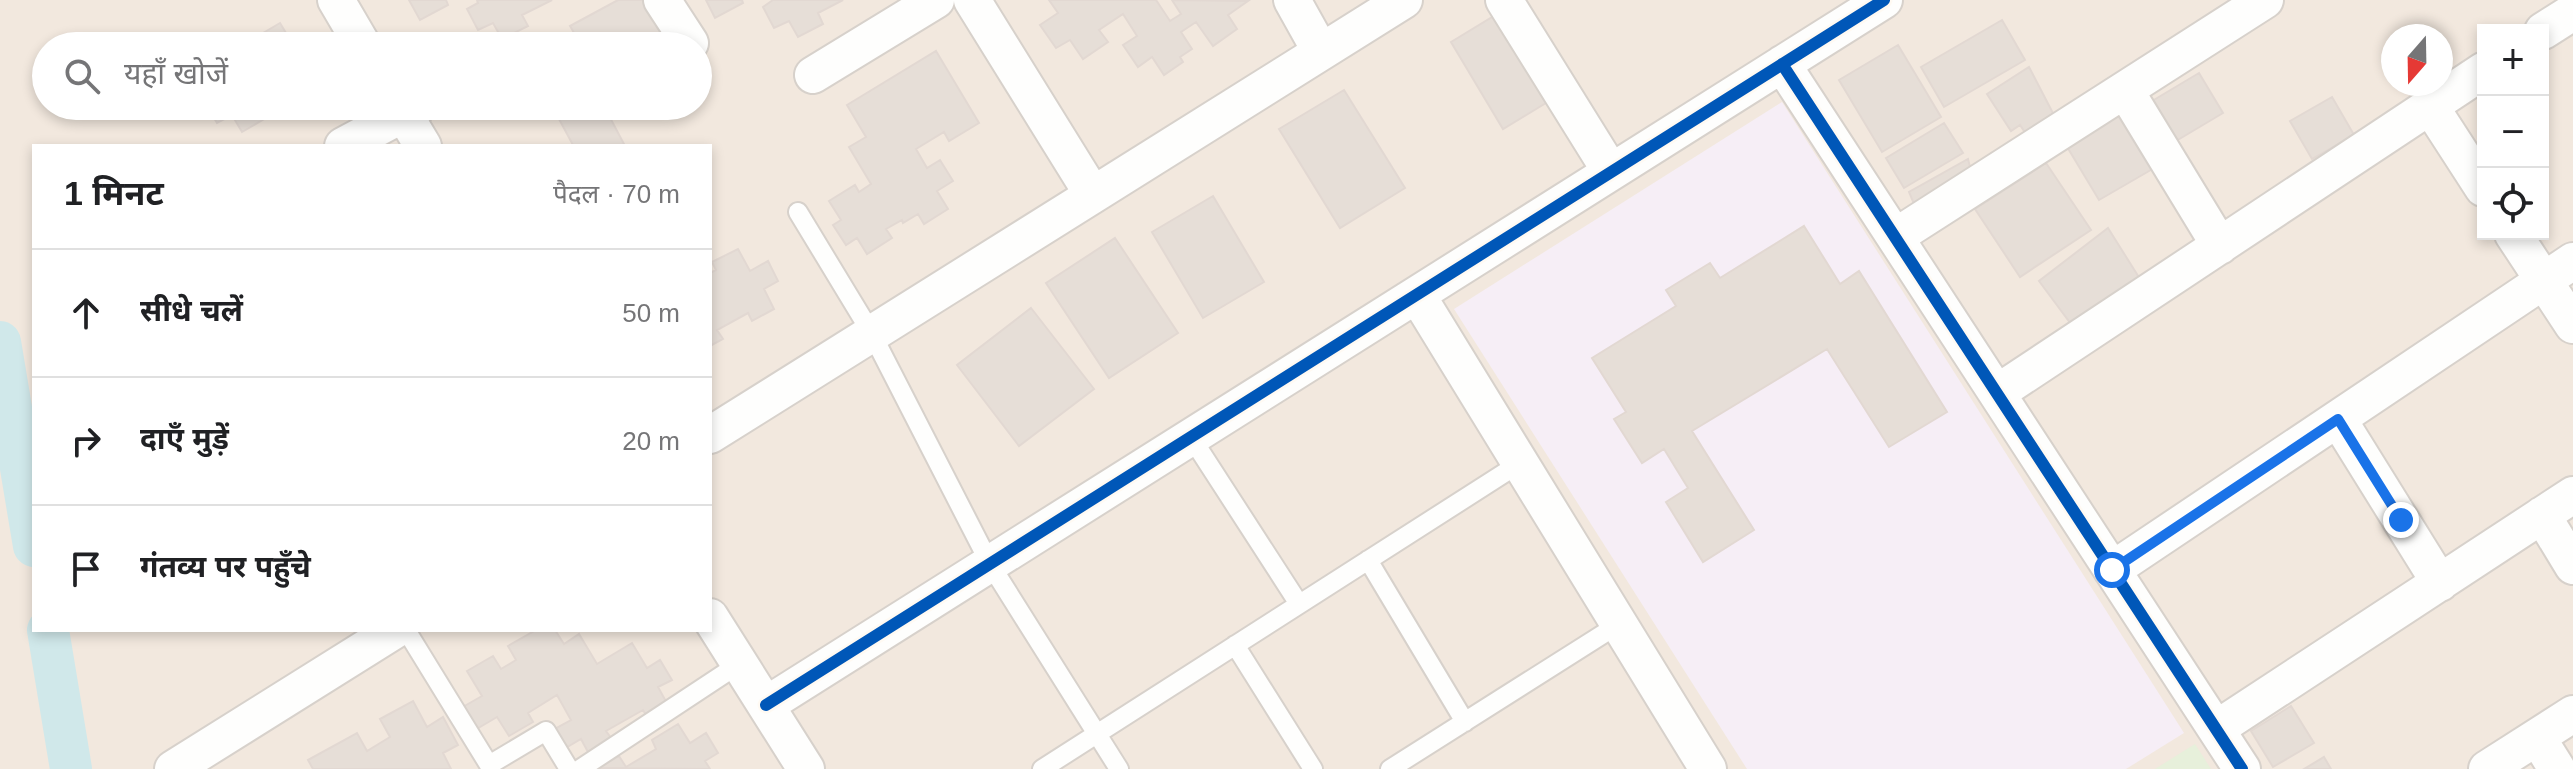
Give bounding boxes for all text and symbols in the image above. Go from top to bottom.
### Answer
north arrow [2381,24,2453,96]
map controls [2477,24,2549,240]
button: + [2477,24,2549,96]
search box [32,32,712,120]
icon: search [60,54,104,98]
text: यहाँ खोजें [124,57,228,90]
button: − [2477,96,2549,168]
button: locate [2477,168,2549,240]
text: 1 मिनट [64,174,164,212]
text: पैदल · 70 m [553,179,680,209]
icon: ahead [64,291,108,335]
text: सीधे चलें [140,294,243,327]
text: 50 m [622,298,680,328]
icon: right [64,419,108,463]
text: दाएँ मुड़ें [140,422,229,455]
text: 20 m [622,426,680,456]
route end [2383,502,2419,538]
icon: arrive [64,547,108,591]
text: गंतव्य पर पहुँचे [140,550,311,583]
route start [2094,552,2130,588]

